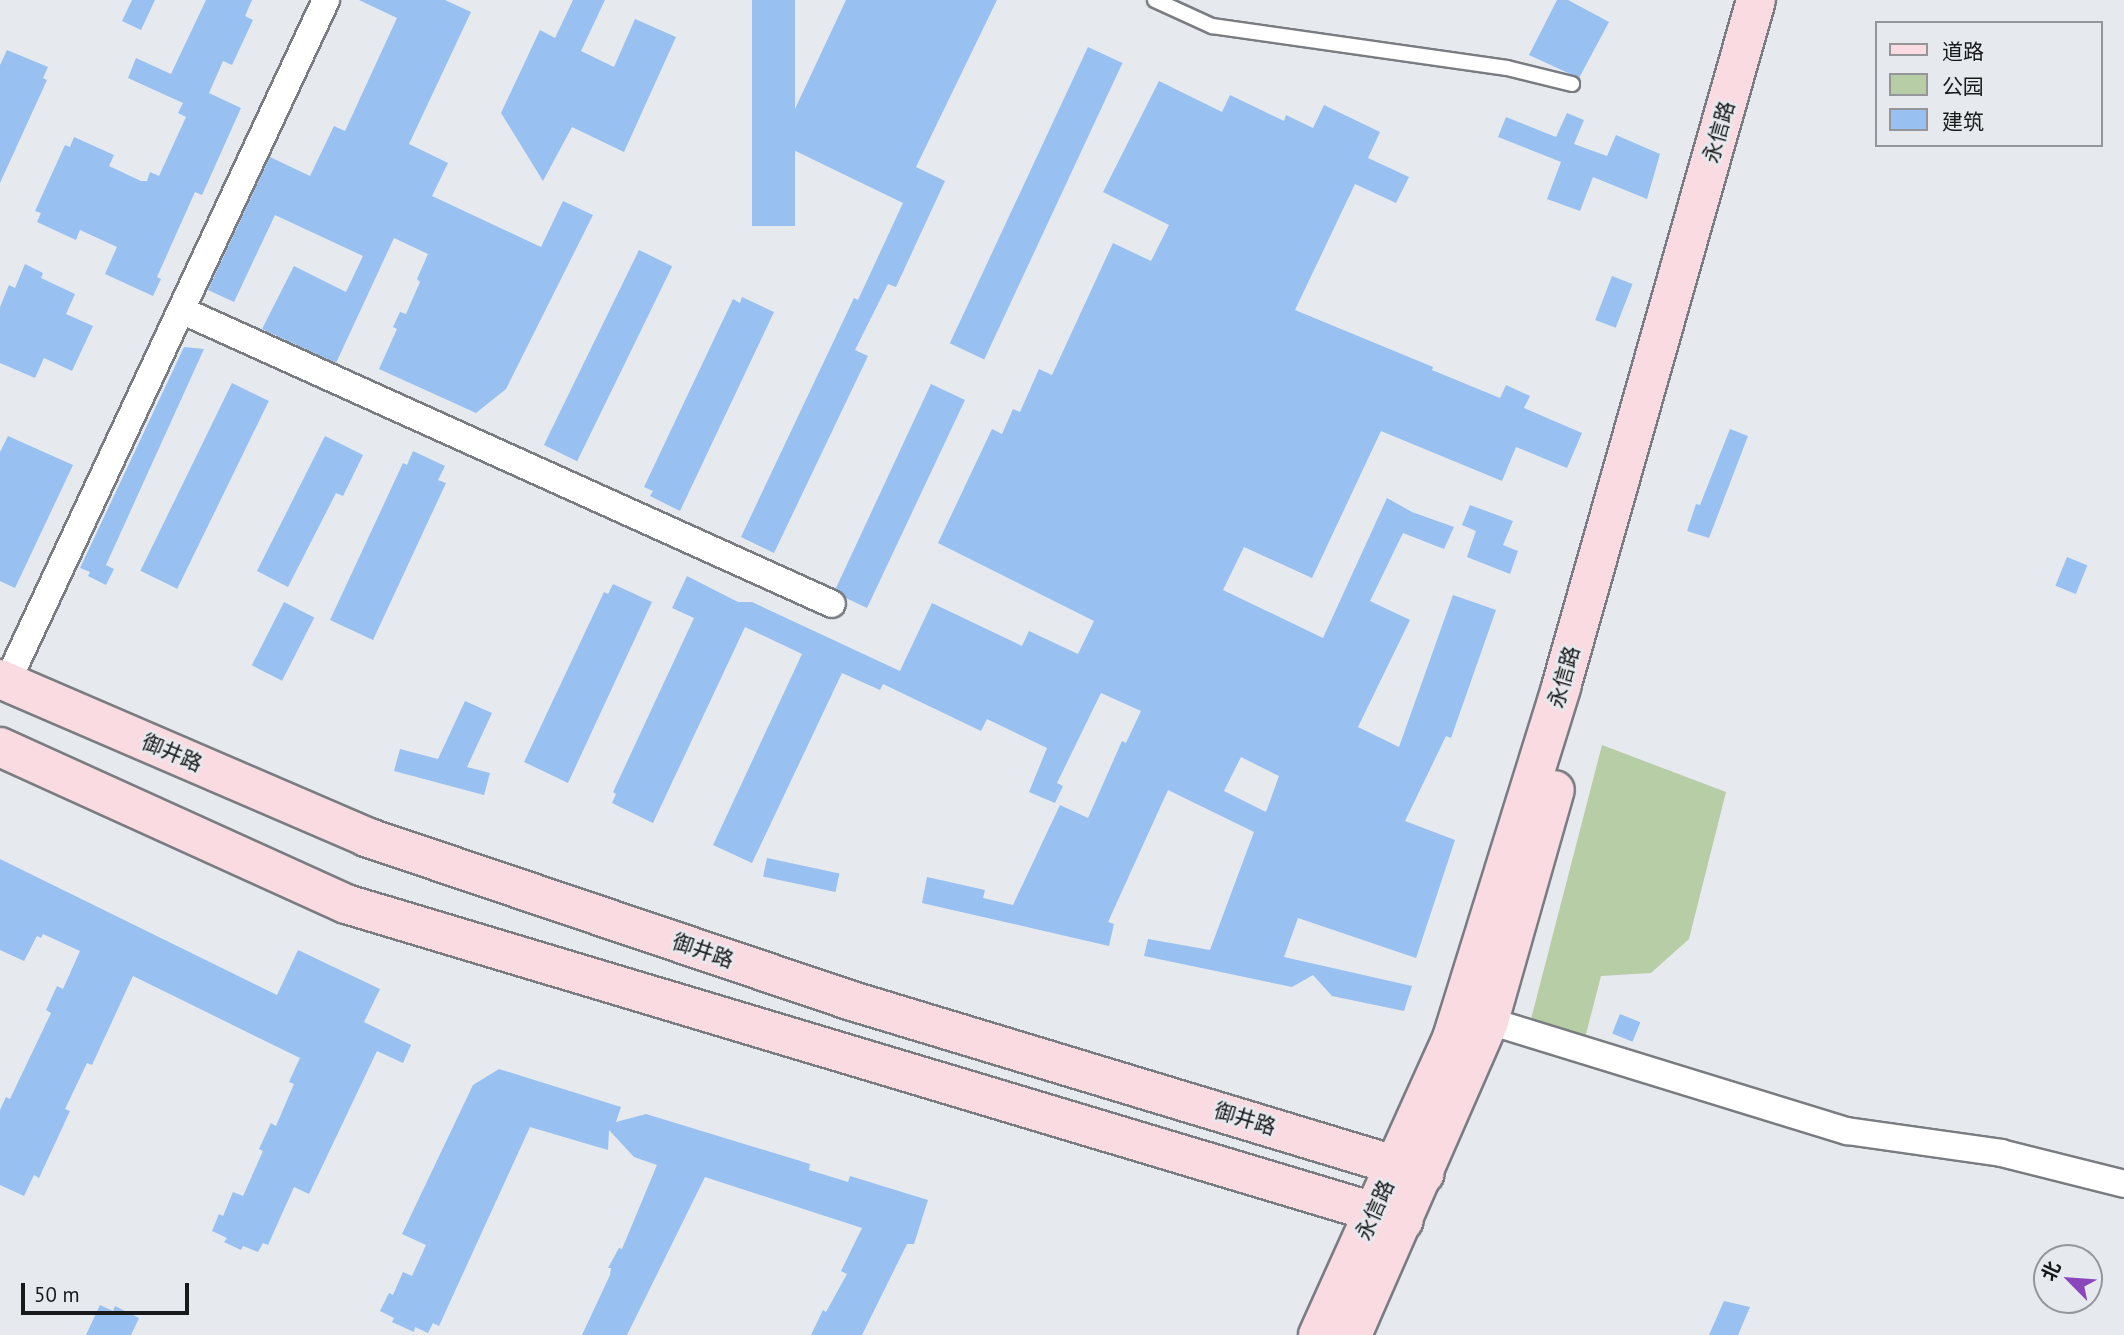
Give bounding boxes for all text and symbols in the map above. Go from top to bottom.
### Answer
legend [1876,21,2103,147]
text: 道路 [1942,38,1984,65]
text: 公园 [1942,73,1984,100]
street label: 永信路 [1698,98,1740,166]
text: 建筑 [1942,108,1984,135]
street label: 永信路 [1543,643,1585,711]
street label: 御井路 [138,729,206,777]
street label: 御井路 [669,929,737,973]
street label: 御井路 [1211,1098,1279,1140]
street label: 永信路 [1351,1176,1399,1244]
north arrow [2033,1244,2103,1314]
text: 北 [2036,1257,2066,1285]
scale bar [24,1268,192,1312]
text: 50 m [34,1281,80,1308]

